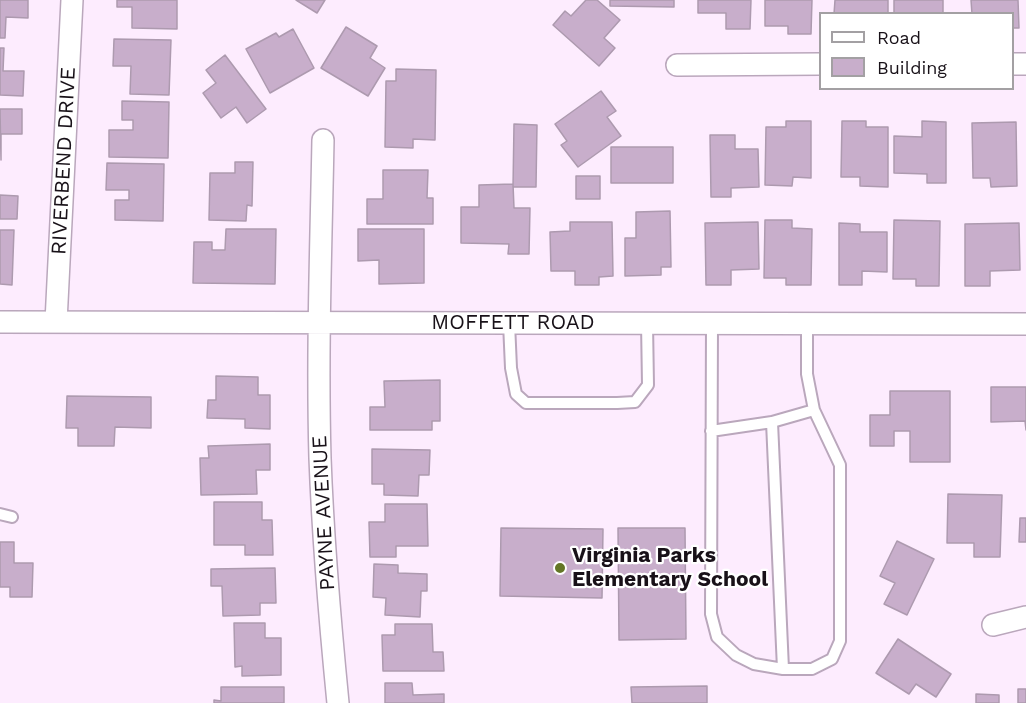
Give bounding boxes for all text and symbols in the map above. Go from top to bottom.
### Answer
legend [819,12,1014,90]
text: Road [877,27,921,48]
text: Building [877,57,947,78]
street label: RIVERBEND DRIVE [46,66,82,256]
street label: MOFFETT ROAD [431,310,595,336]
street label: PAYNE AVENUE [307,435,341,591]
place label: Virginia Parks Elementary School [572,543,768,593]
marker: Virginia Parks Elementary School [553,561,567,575]

